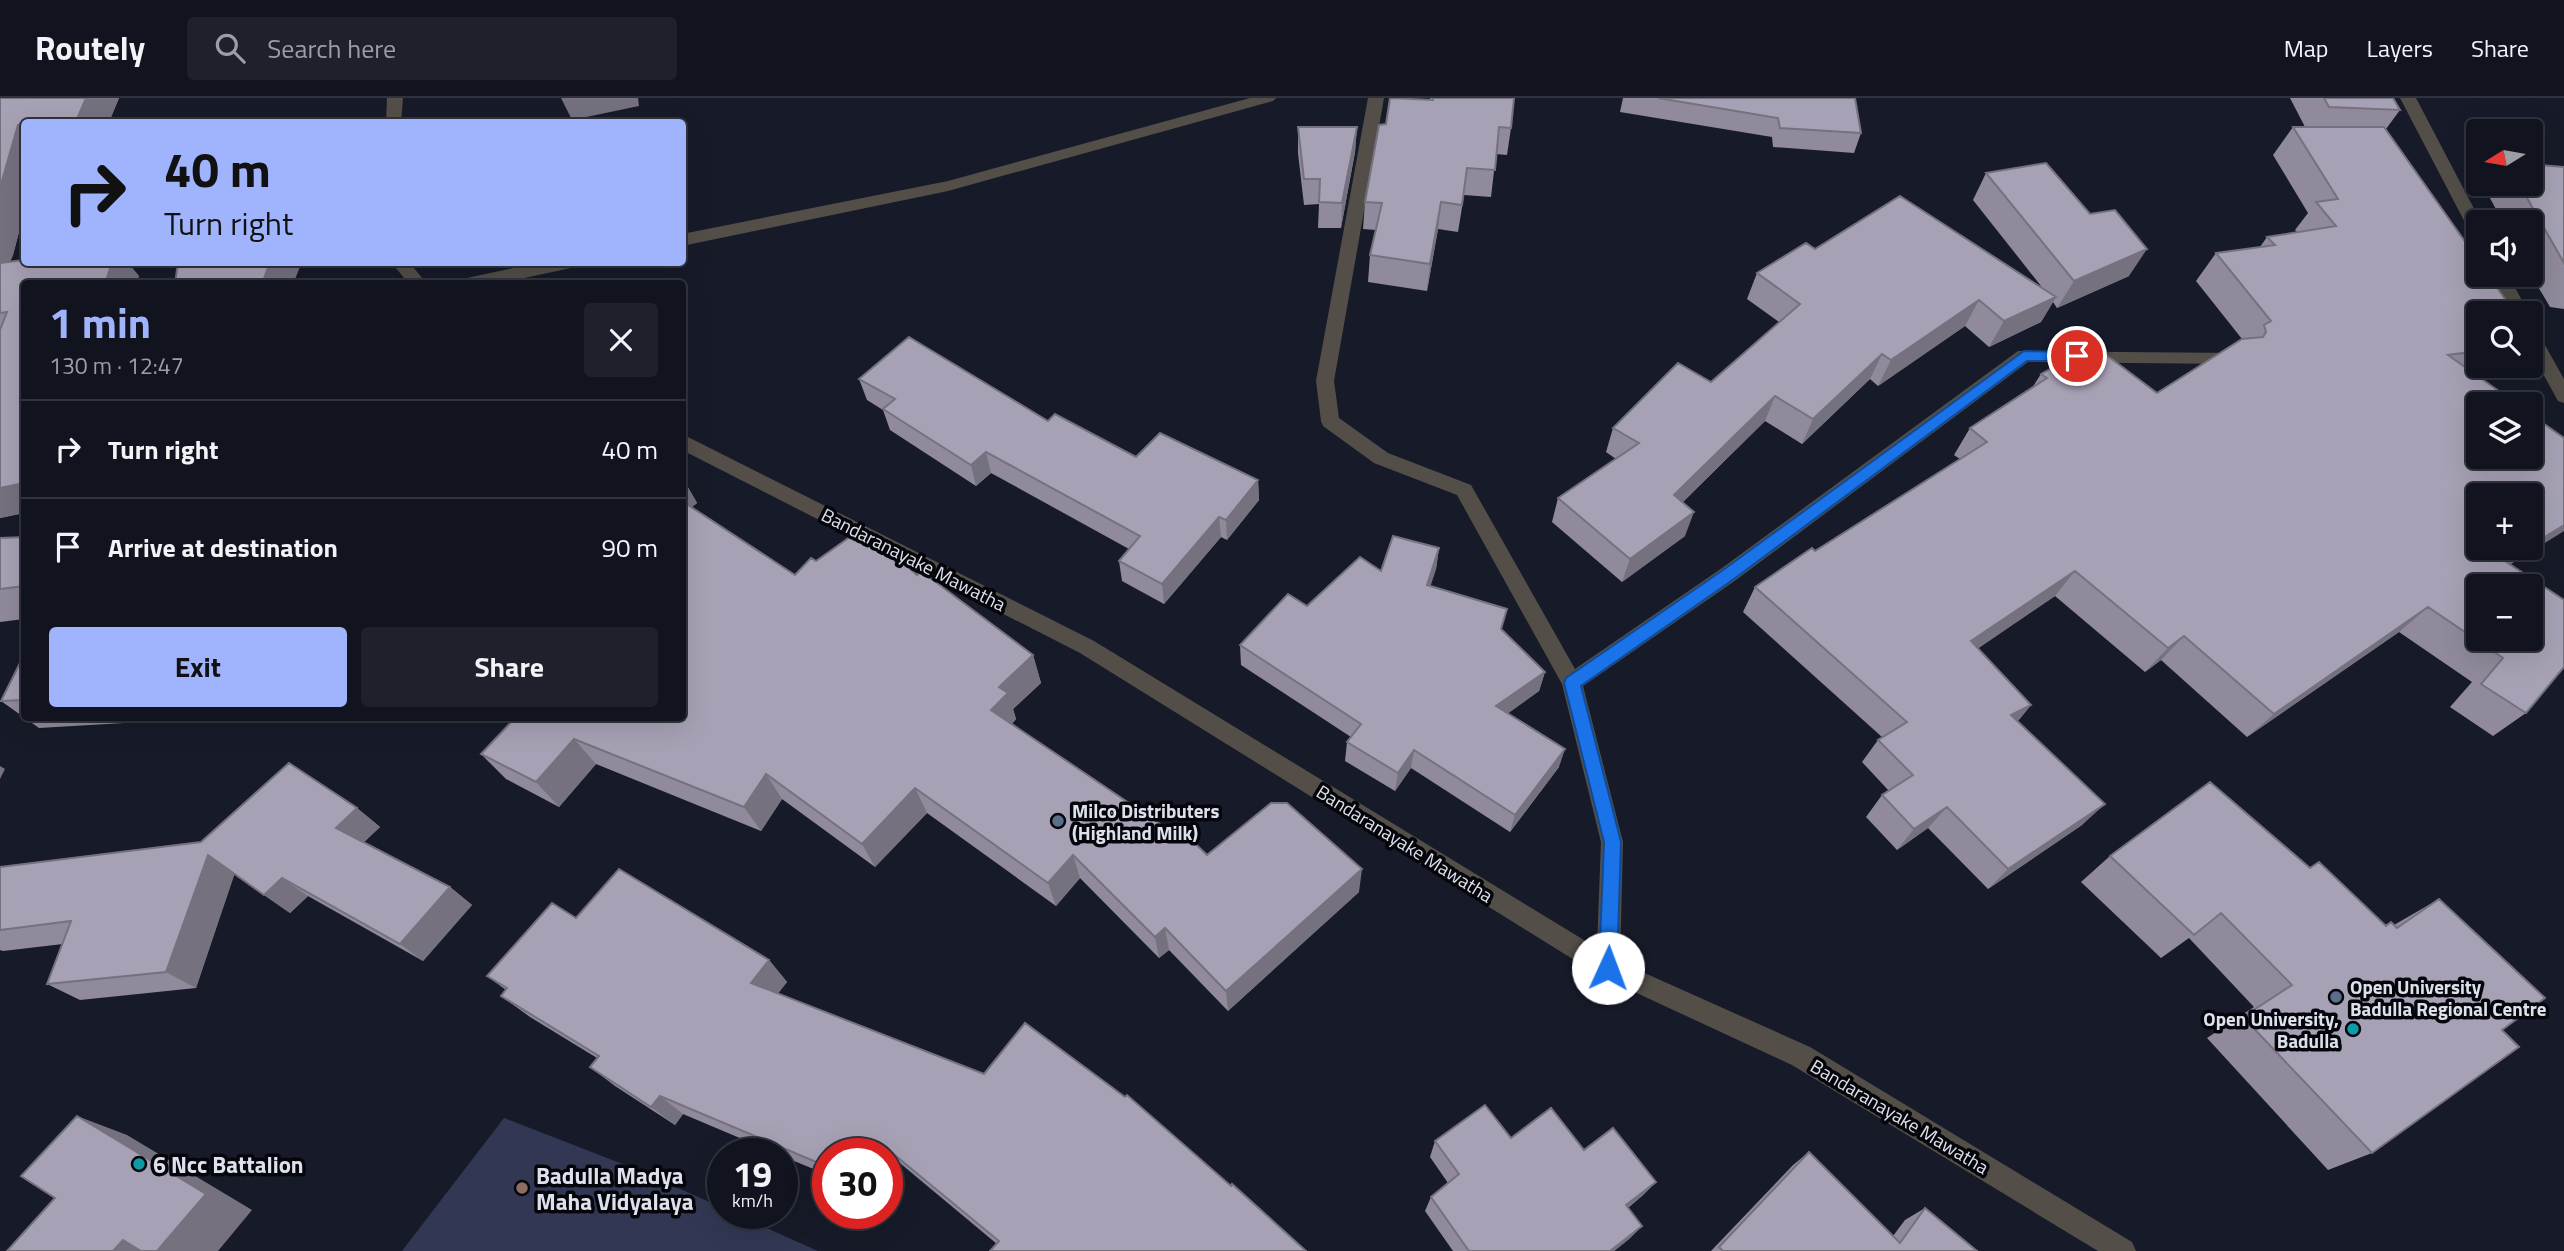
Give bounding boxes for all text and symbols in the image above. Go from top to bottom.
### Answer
search box [187,17,677,80]
text: Routely [35,23,145,73]
icon: search [211,29,249,67]
text: Search here [267,29,396,68]
text: Map [2284,30,2329,66]
text: Layers [2367,30,2433,66]
text: Share [2471,30,2529,66]
north arrow [2466,119,2543,196]
map controls [2466,119,2543,651]
text: 40 m [164,131,271,206]
icon: right [49,147,140,238]
text: Turn right [164,199,293,247]
button: sound [2466,210,2543,287]
text: 1 min [49,290,151,354]
button: search [2466,301,2543,378]
button: close [584,303,658,377]
pin [2047,326,2107,386]
icon: arrive [2058,337,2096,375]
text: 130 m · 12:47 [49,348,184,383]
button: layers [2466,392,2543,469]
icon: right [49,430,87,468]
text: Turn right [108,430,219,469]
text: 40 m [601,430,658,469]
button: + [2466,483,2543,560]
street label: Bandaranayake Mawatha [817,500,1012,618]
icon: arrive [49,528,87,566]
text: Arrive at destination [108,528,338,567]
text: 90 m [601,528,658,567]
button: − [2466,574,2543,651]
button: Exit [49,627,347,707]
button: Share [361,627,658,707]
street label: Bandaranayake Mawatha [1311,777,1499,910]
place label: Milco Distributers (Highland Milk) [1072,796,1219,847]
marker: Milco Distributers (Highland Milk) [1050,813,1066,829]
position arrow [1571,931,1645,1005]
place label: Open University Badulla Regional Centre [2350,972,2547,1023]
marker: Open University Badulla Regional Centre [2328,989,2344,1005]
place label: Open University, Badulla [2203,1004,2339,1055]
marker: Open University, Badulla [2345,1021,2361,1037]
street label: Bandaranayake Mawatha [1805,1051,1995,1181]
speed limit sign: 30 [812,1138,903,1229]
place label: 6 Ncc Battalion [153,1147,304,1182]
text: 19 [733,1147,772,1201]
marker: 6 Ncc Battalion [131,1156,147,1172]
place label: Badulla Madya Maha Vidyalaya [536,1158,693,1219]
marker: Badulla Madya Maha Vidyalaya [514,1180,530,1196]
text: km/h [732,1187,773,1214]

